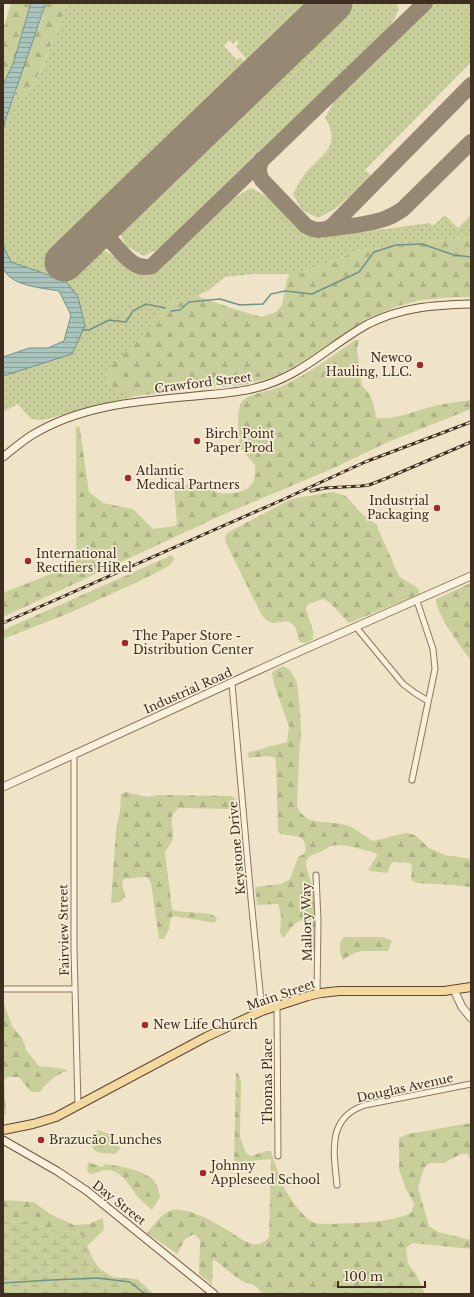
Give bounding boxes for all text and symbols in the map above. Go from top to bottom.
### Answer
place label: Newco Hauling, LLC. [326,350,412,379]
marker: Newco Hauling, LLC. [415,360,425,370]
street label: Crawford Street [153,369,253,396]
place label: Birch Point Paper Prod [205,426,275,455]
marker: Birch Point Paper Prod [192,436,202,446]
place label: Atlantic Medical Partners [135,463,240,492]
marker: Atlantic Medical Partners [123,473,133,483]
place label: Industrial Packaging [367,493,430,522]
marker: Industrial Packaging [432,503,442,513]
place label: International Rectifiers HiRel [36,546,132,575]
marker: International Rectifiers HiRel [23,556,33,566]
place label: The Paper Store - Distribution Center [133,628,254,657]
marker: The Paper Store - Distribution Center [120,638,130,648]
street label: Industrial Road [141,664,234,717]
street label: Keystone Drive [225,800,248,896]
street label: Mallory Way [298,882,315,961]
street label: Fairview Street [55,884,72,976]
street label: Main Street [245,976,318,1013]
place label: New Life Church [153,1017,258,1032]
marker: New Life Church [140,1020,150,1030]
street label: Thomas Place [260,1038,275,1124]
street label: Douglas Avenue [355,1070,455,1105]
place label: Brazucăo Lunches [49,1132,162,1147]
marker: Brazucăo Lunches [36,1135,46,1145]
place label: Johnny Appleseed School [209,1158,320,1187]
marker: Johnny Appleseed School [198,1168,208,1178]
street label: Day Street [90,1177,149,1228]
scale bar [338,1263,425,1289]
text: 100 m [344,1269,383,1284]

